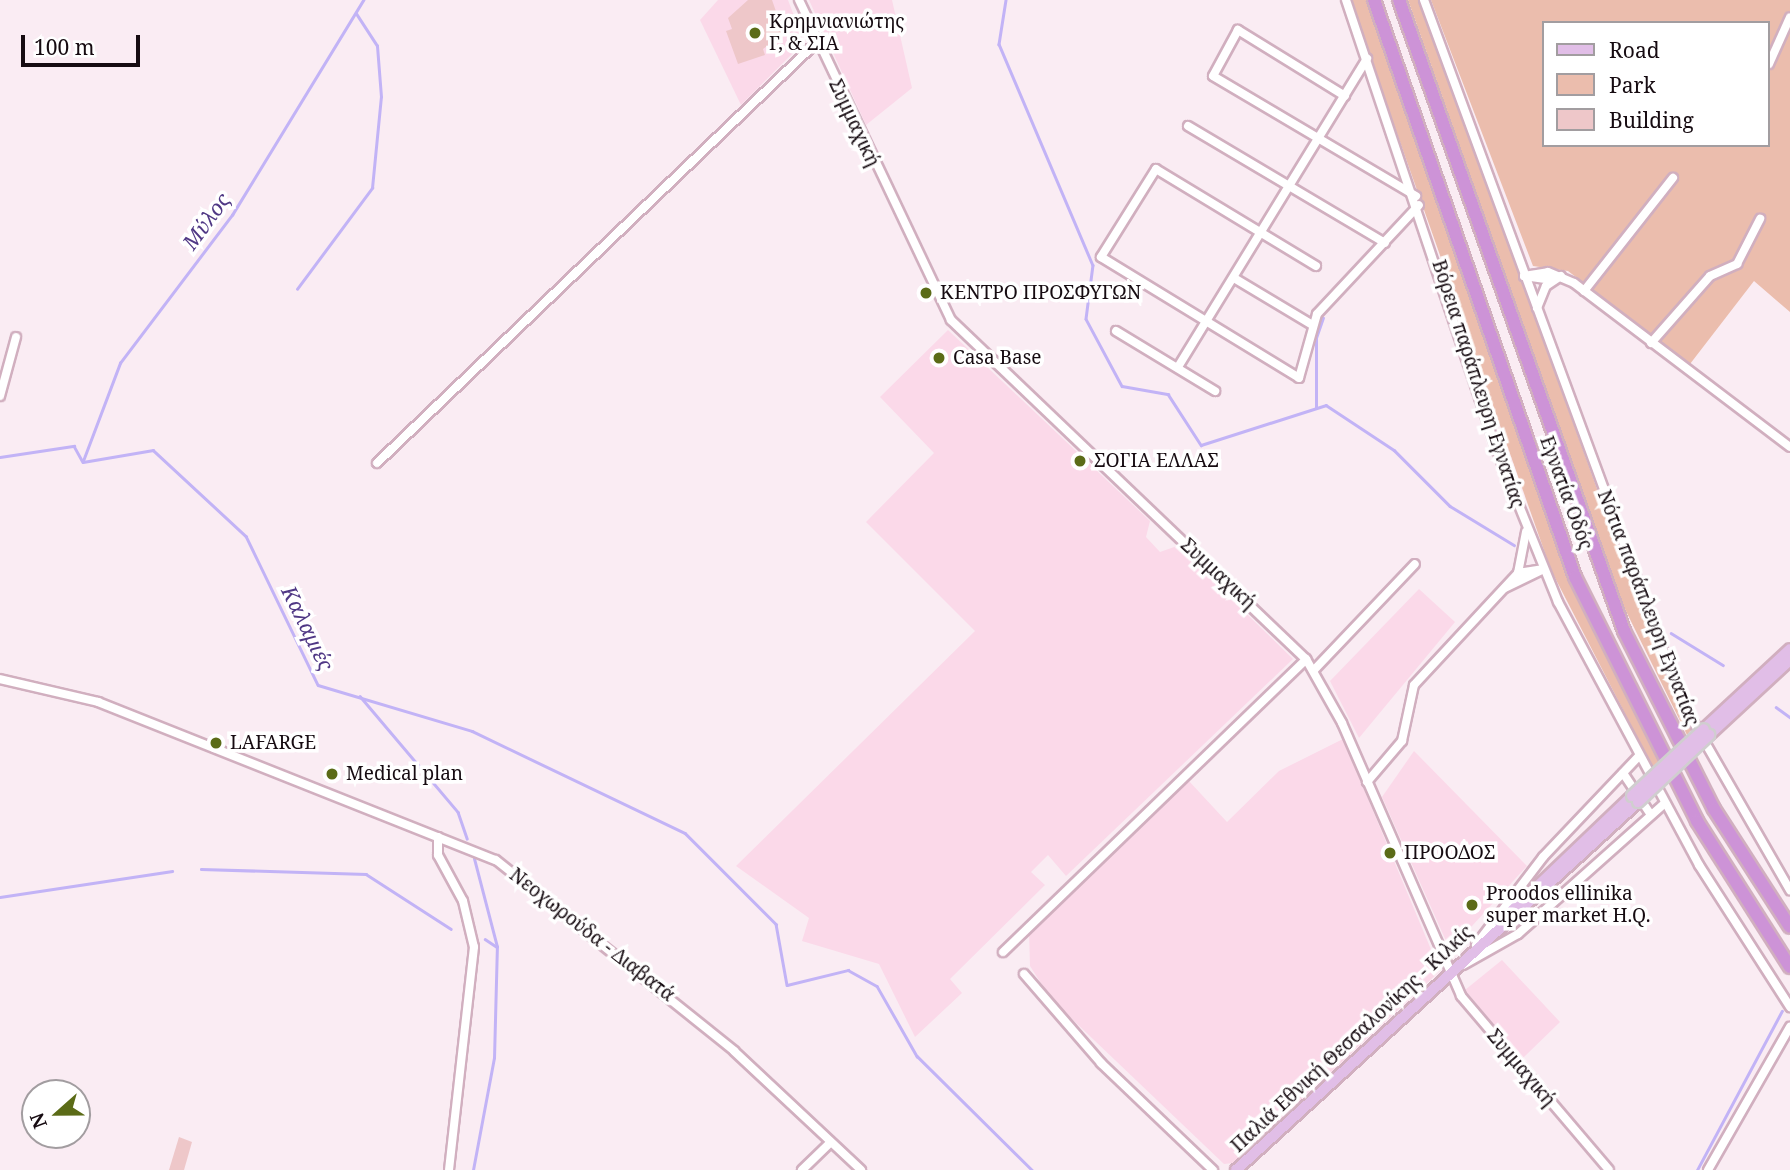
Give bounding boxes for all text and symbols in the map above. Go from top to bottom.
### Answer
place label: Κρημνιανιώτης Γ, & ΣΙΑ [769,11,904,55]
scale bar [24,21,144,65]
legend [1542,21,1769,147]
marker: Κρημνιανιώτης Γ, & ΣΙΑ [747,25,763,41]
text: 100 m [34,33,95,61]
text: Road [1609,36,1660,64]
text: Park [1609,71,1656,99]
street label: Συμμαχική [824,76,884,170]
text: Building [1609,106,1694,134]
water label: Μύλος [177,188,235,254]
street label: Βόρεια παράπλευρη Εγνατίας [1427,257,1529,511]
place label: ΚΕΝΤΡΟ ΠΡΟΣΦΥΓΩΝ [940,282,1141,304]
marker: ΚΕΝΤΡΟ ΠΡΟΣΦΥΓΩΝ [918,285,934,301]
place label: Casa Base [953,347,1041,369]
marker: Casa Base [931,350,947,366]
street label: Εγνατία Οδός [1535,433,1597,553]
place label: ΣΟΓΙΑ ΕΛΛΑΣ [1094,450,1219,472]
marker: ΣΟΓΙΑ ΕΛΛΑΣ [1072,453,1088,469]
street label: Νότια παράπλευρη Εγνατίας [1592,487,1704,729]
street label: Συμμαχική [1176,534,1260,614]
water label: Καλαμιές [277,581,339,675]
place label: LAFARGE [230,732,316,754]
marker: LAFARGE [208,735,224,751]
place label: Medical plan [346,763,463,785]
marker: Medical plan [324,766,340,782]
place label: ΠΡΟΟΔΟΣ [1404,842,1495,864]
marker: ΠΡΟΟΔΟΣ [1382,845,1398,861]
street label: Νεοχωρούδα - Διαβατά [505,863,679,1007]
place label: Proodos ellinika super market H.Q. [1486,883,1650,927]
marker: Proodos ellinika super market H.Q. [1464,897,1480,913]
street label: Παλιά Εθνική Θεσσαλονίκης - Κιλκίς [1226,921,1478,1157]
street label: Συμμαχική [1482,1025,1560,1111]
north arrow [21,1079,91,1149]
text: N [23,1109,53,1132]

